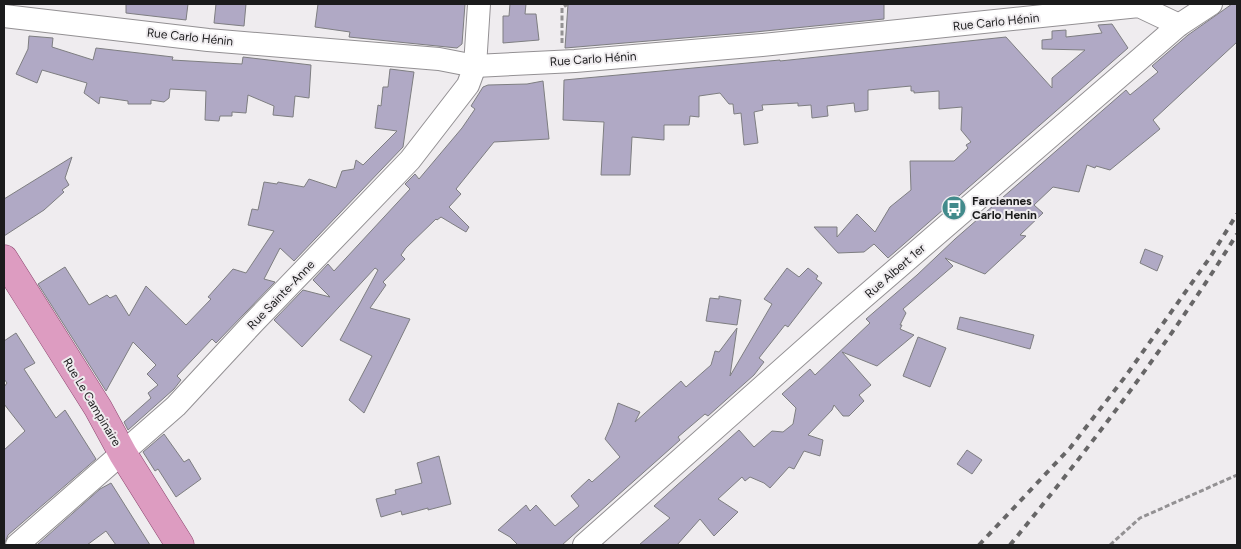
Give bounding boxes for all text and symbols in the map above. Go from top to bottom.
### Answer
street label: Rue Carlo Hénin [952,10,1040,34]
street label: Rue Carlo Hénin [146,25,234,49]
street label: Rue Carlo Hénin [549,49,637,69]
place label: Farciennes Carlo Henin [972,194,1037,222]
bus stop icon: Farciennes Carlo Henin [941,195,967,221]
street label: Rue Albert 1er [862,241,928,301]
street label: Rue Sainte-Anne [244,257,318,333]
street label: Rue Le Campinaire [60,355,124,449]

